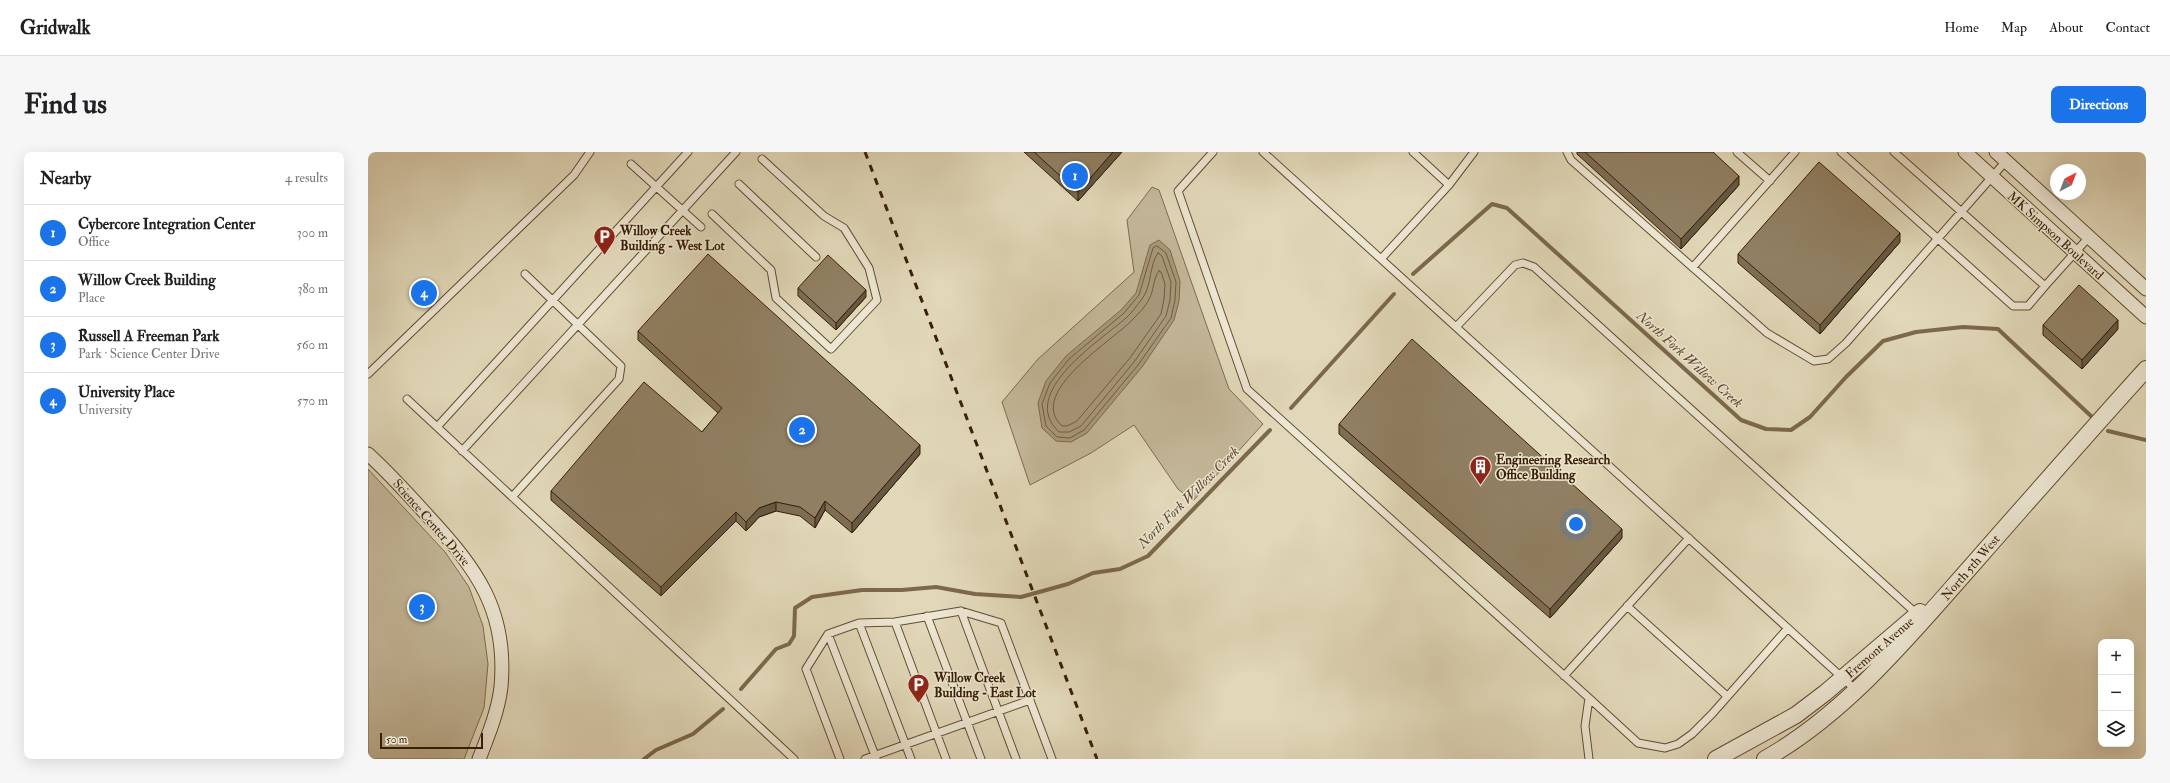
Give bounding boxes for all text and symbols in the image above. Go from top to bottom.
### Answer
text: Gridwalk [20,16,91,40]
text: Home [1944,19,1979,36]
text: Map [2001,19,2027,36]
text: About [2049,19,2083,36]
text: Contact [2105,19,2150,36]
button: Directions [2051,86,2146,123]
text: Find us [24,87,107,122]
pin: 1 [1062,161,1088,191]
north arrow [2050,164,2086,200]
text: Nearby [40,168,91,189]
text: 4 results [285,170,328,186]
street label: MK Simpson Boulevard [2003,188,2107,284]
text: Cybercore Integration Center [78,215,255,234]
place label: Willow Creek Building - West Lot [619,223,726,255]
parking icon: Willow Creek Building - West Lot [591,224,617,257]
text: 1 [51,225,55,241]
text: 300 m [297,225,328,241]
text: Office [78,234,110,250]
text: Willow Creek Building [78,271,216,290]
pin: 4 [411,278,437,308]
text: 2 [50,281,56,297]
text: 380 m [297,281,328,297]
text: Place [78,290,105,306]
water label: North Fork Willow Creek [1632,307,1746,412]
text: Russell A Freeman Park [78,327,220,346]
text: 3 [51,337,56,353]
text: 560 m [296,337,328,353]
text: Park · Science Center Drive [78,346,220,362]
text: University Place [78,383,175,402]
text: 4 [49,393,57,409]
text: 570 m [297,393,328,409]
text: University [78,402,132,418]
pin: 2 [789,415,815,445]
water label: North Fork Willow Creek [1133,443,1243,552]
place label: Engineering Research Office Building [1496,452,1611,484]
building icon: Engineering Research Office Building [1468,453,1494,486]
street label: Science Center Drive [389,476,474,570]
your location [1566,514,1586,534]
street label: North 5th West [1938,532,2004,604]
pin: 3 [409,592,435,622]
street label: Fremont Avenue [1842,613,1918,682]
map controls [2098,639,2134,747]
button: + [2098,639,2134,675]
place label: Willow Creek Building - East Lot [933,670,1037,702]
parking icon: Willow Creek Building - East Lot [905,671,931,704]
button: − [2098,675,2134,711]
button: layers [2098,711,2134,747]
scale bar [380,731,483,750]
text: 50 m [386,733,407,746]

